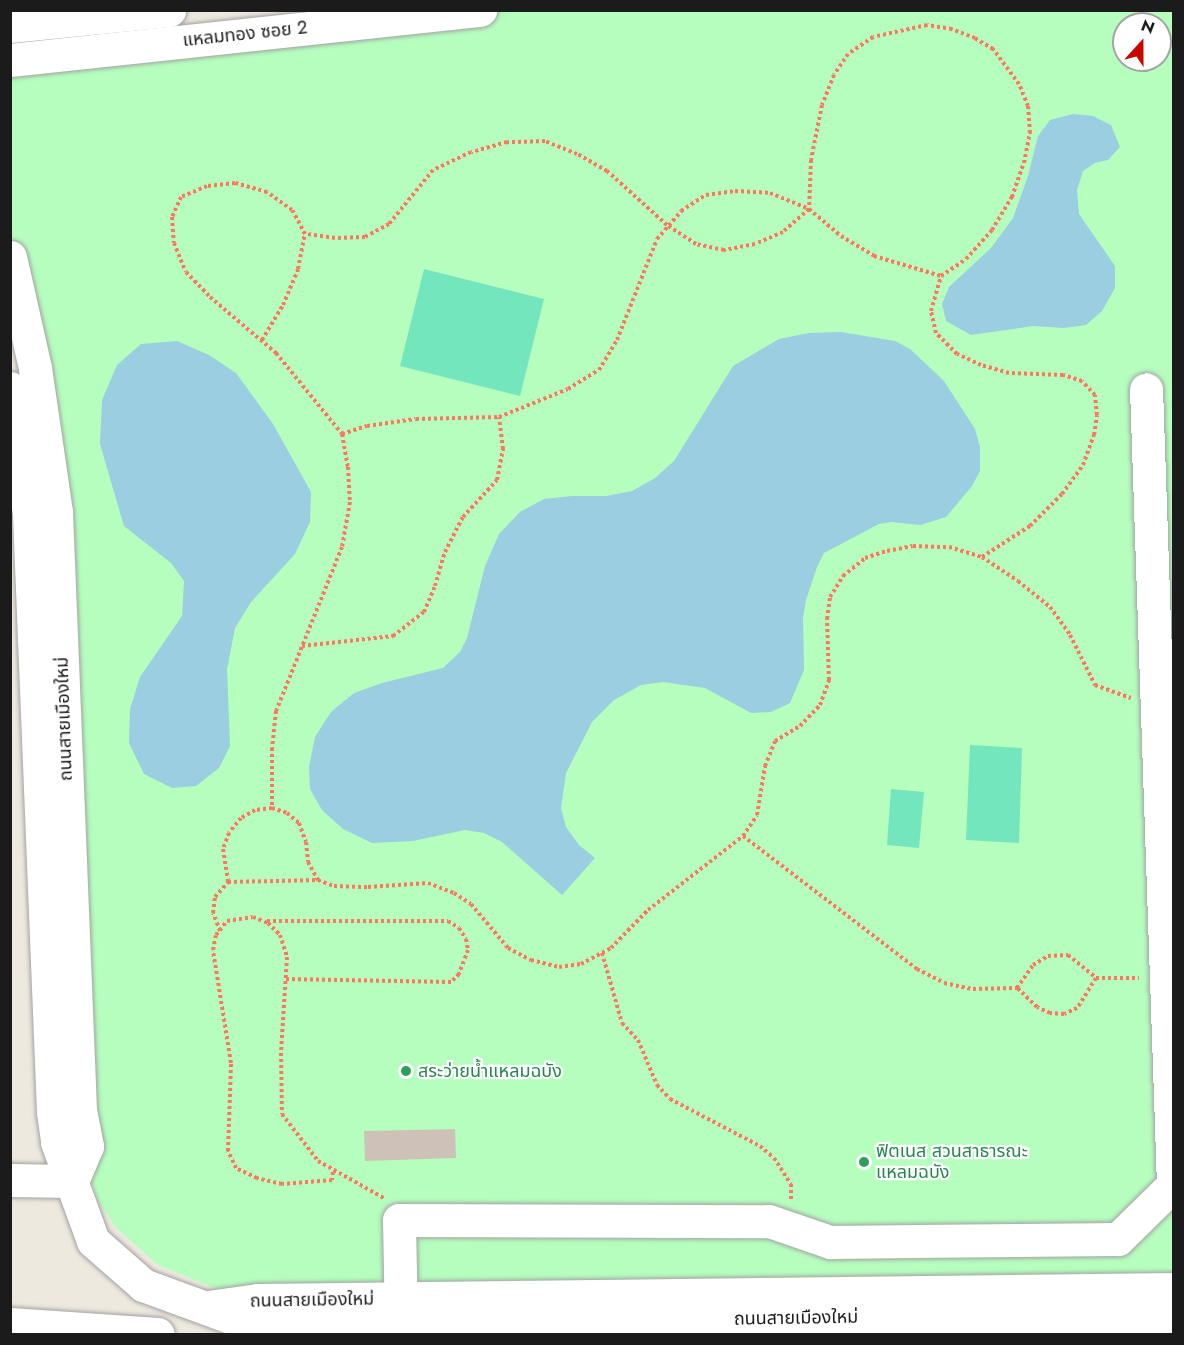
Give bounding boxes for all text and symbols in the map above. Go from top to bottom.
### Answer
north arrow [1112,12,1172,72]
text: N [1138,14,1158,40]
street label: แหลมทอง ซอย 2 [182,17,308,51]
street label: ถนนสายเมืองใหม่ [51,656,77,782]
place label: สระว่ายน้ำแหลมฉบัง [418,1060,562,1082]
marker: สระว่ายน้ำแหลมฉบัง [399,1064,413,1078]
place label: ฟิตเนส สวนสาธารณะ แหลมฉบัง [876,1141,1028,1184]
marker: ฟิตเนส สวนสาธารณะ แหลมฉบัง [857,1155,871,1169]
street label: ถนนสายเมืองใหม่ [250,1288,374,1312]
street label: ถนนสายเมืองใหม่ [734,1306,858,1330]

